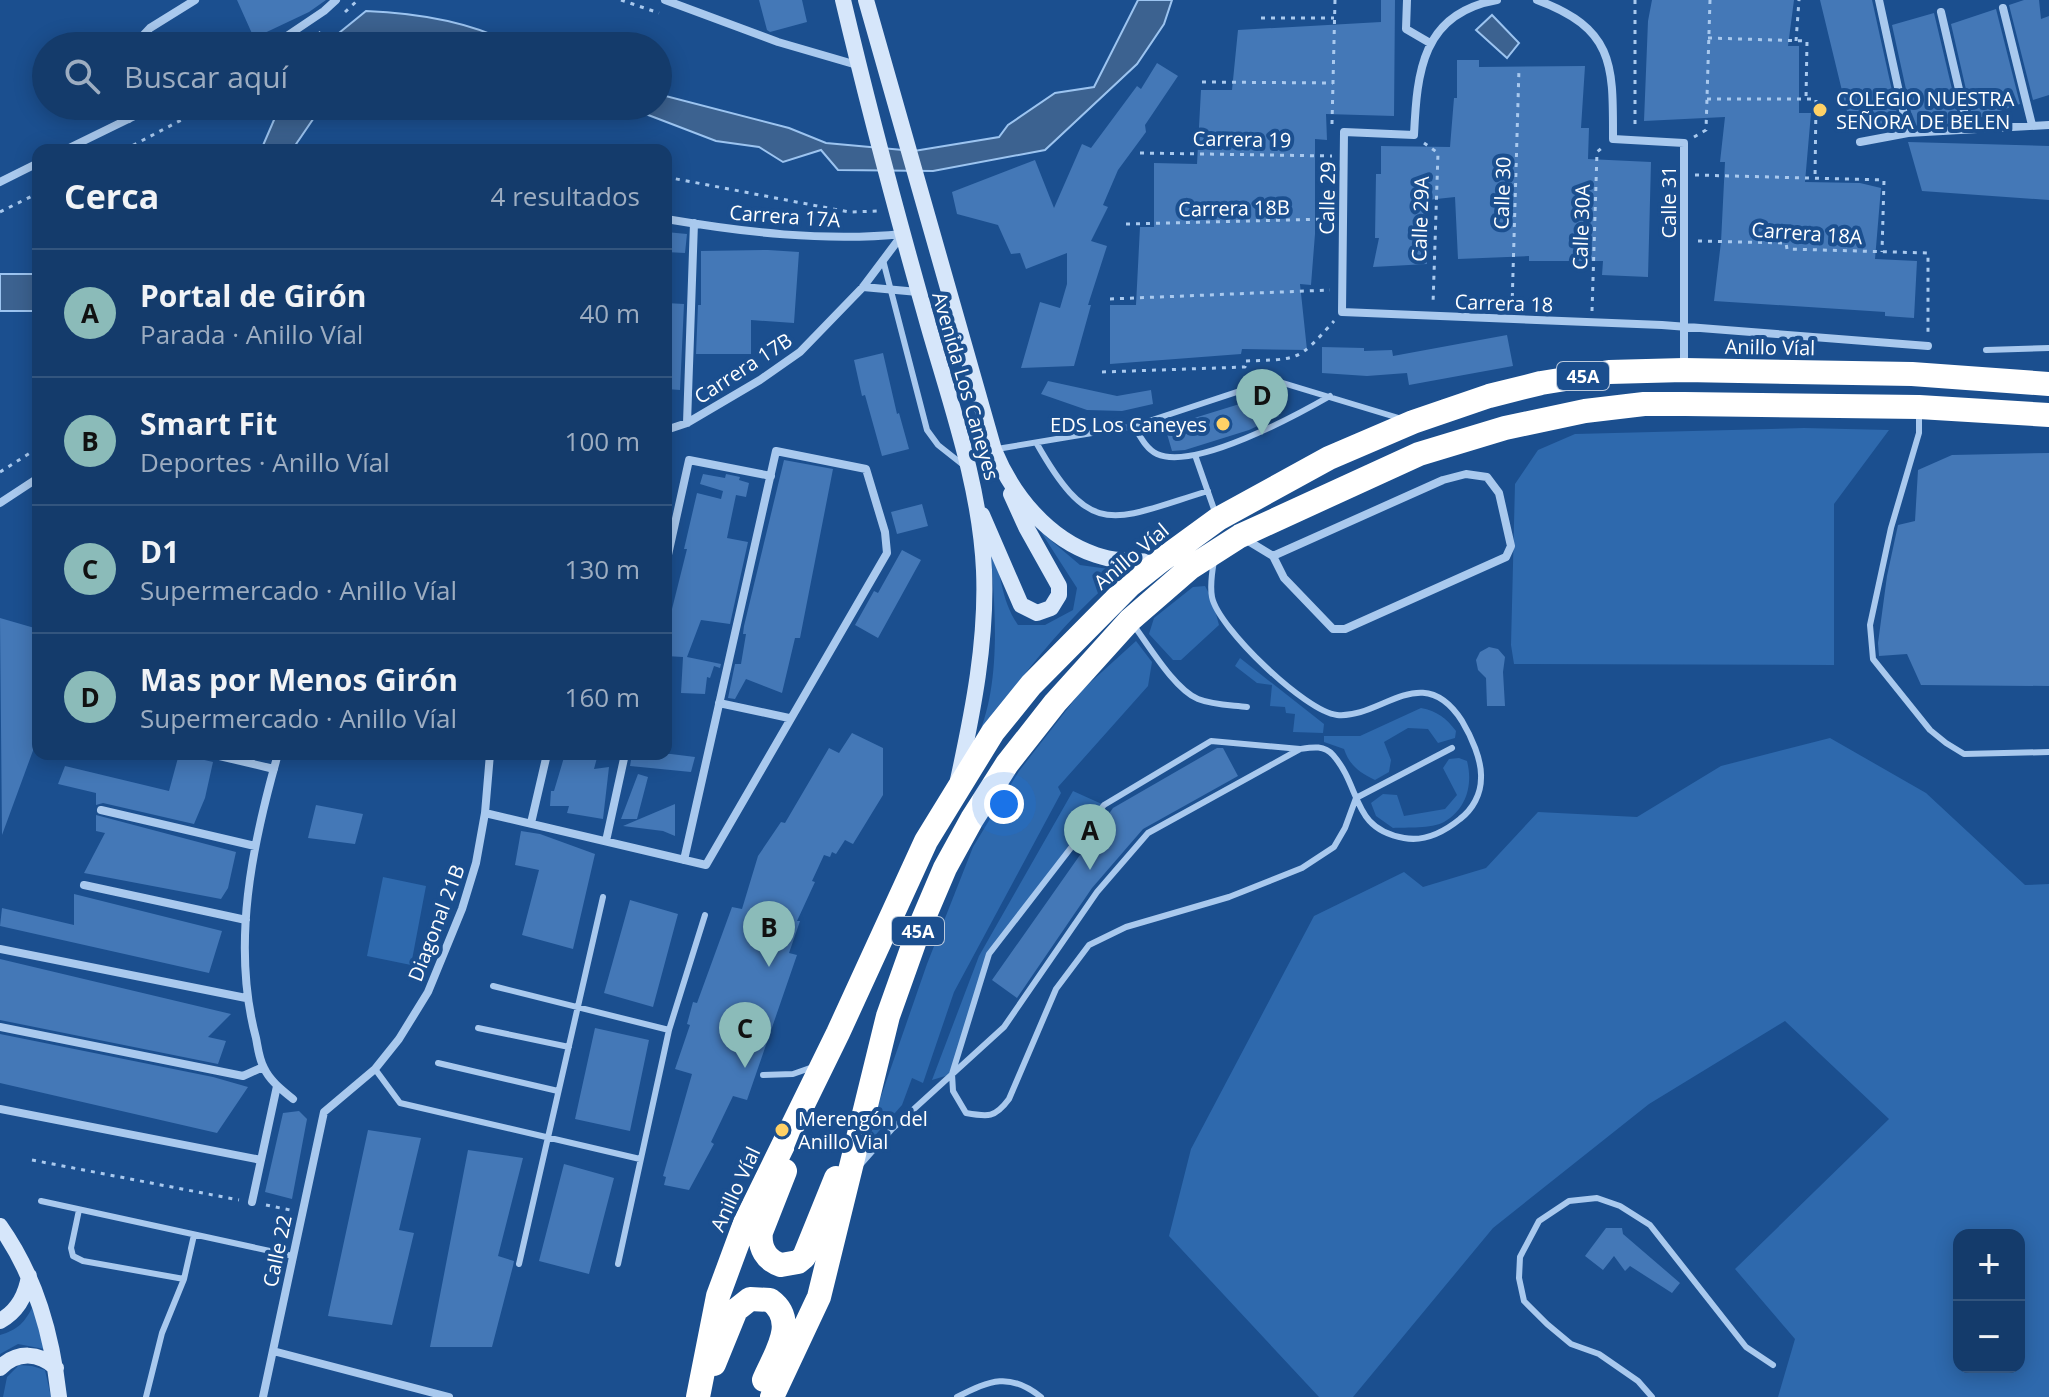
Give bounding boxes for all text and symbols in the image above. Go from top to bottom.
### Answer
search box [32,32,672,120]
icon: search [60,54,104,98]
text: Buscar aquí [124,56,288,97]
place label: COLEGIO NUESTRA SEÑORA DE BELEN [1836,85,2015,135]
marker: COLEGIO NUESTRA SEÑORA DE BELEN [1811,101,1829,119]
street label: Carrera 19 [1192,125,1292,153]
street label: Calle 30 [1487,156,1517,230]
street label: Calle 29 [1313,161,1341,235]
street label: Calle 31 [1655,165,1682,239]
text: Cerca [64,173,159,219]
street label: Calle 29A [1405,175,1435,262]
text: 4 resultados [491,178,640,214]
street label: Calle 30A [1566,183,1596,270]
street label: Carrera 18B [1178,194,1290,222]
street label: Carrera 17A [729,199,842,233]
street label: Carrera 18A [1751,216,1864,250]
text: Portal de Girón [140,275,366,316]
street label: Carrera 18 [1454,288,1554,318]
street label: Avenida Los Caneyes [926,289,1006,483]
text: A [81,295,99,331]
text: 40 m [579,295,640,331]
text: Parada · Anillo Víal [140,316,363,352]
street label: Carrera 17B [689,326,797,410]
street label: Anillo Víal [1725,333,1815,361]
road number: 45A [1557,362,1609,390]
pin: D [1236,369,1288,435]
text: Smart Fit [140,403,277,444]
place label: EDS Los Caneyes [1050,411,1207,438]
marker: EDS Los Caneyes [1214,415,1232,433]
text: B [81,423,99,459]
text: 100 m [565,423,640,459]
text: Deportes · Anillo Víal [140,444,390,480]
street label: Anillo Víal [1088,517,1174,595]
text: D1 [140,531,179,572]
text: C [82,551,98,587]
text: 130 m [565,551,640,587]
text: Supermercado · Anillo Víal [140,572,457,608]
text: Mas por Menos Girón [140,659,458,700]
text: D [80,679,100,715]
text: 160 m [565,679,640,715]
text: Supermercado · Anillo Víal [140,700,457,736]
your location [984,784,1024,824]
pin: A [1064,804,1116,870]
street label: Diagonal 21B [401,861,471,985]
pin: B [743,901,795,967]
road number: 45A [892,917,944,945]
pin: C [719,1002,771,1068]
place label: Merengón del Anillo Vial [798,1105,928,1155]
marker: Merengón del Anillo Vial [773,1121,791,1139]
street label: Anillo Víal [704,1142,766,1236]
street label: Calle 22 [256,1212,298,1290]
map controls [1953,1229,2025,1373]
button: + [1953,1229,2025,1301]
button: − [1953,1301,2025,1373]

